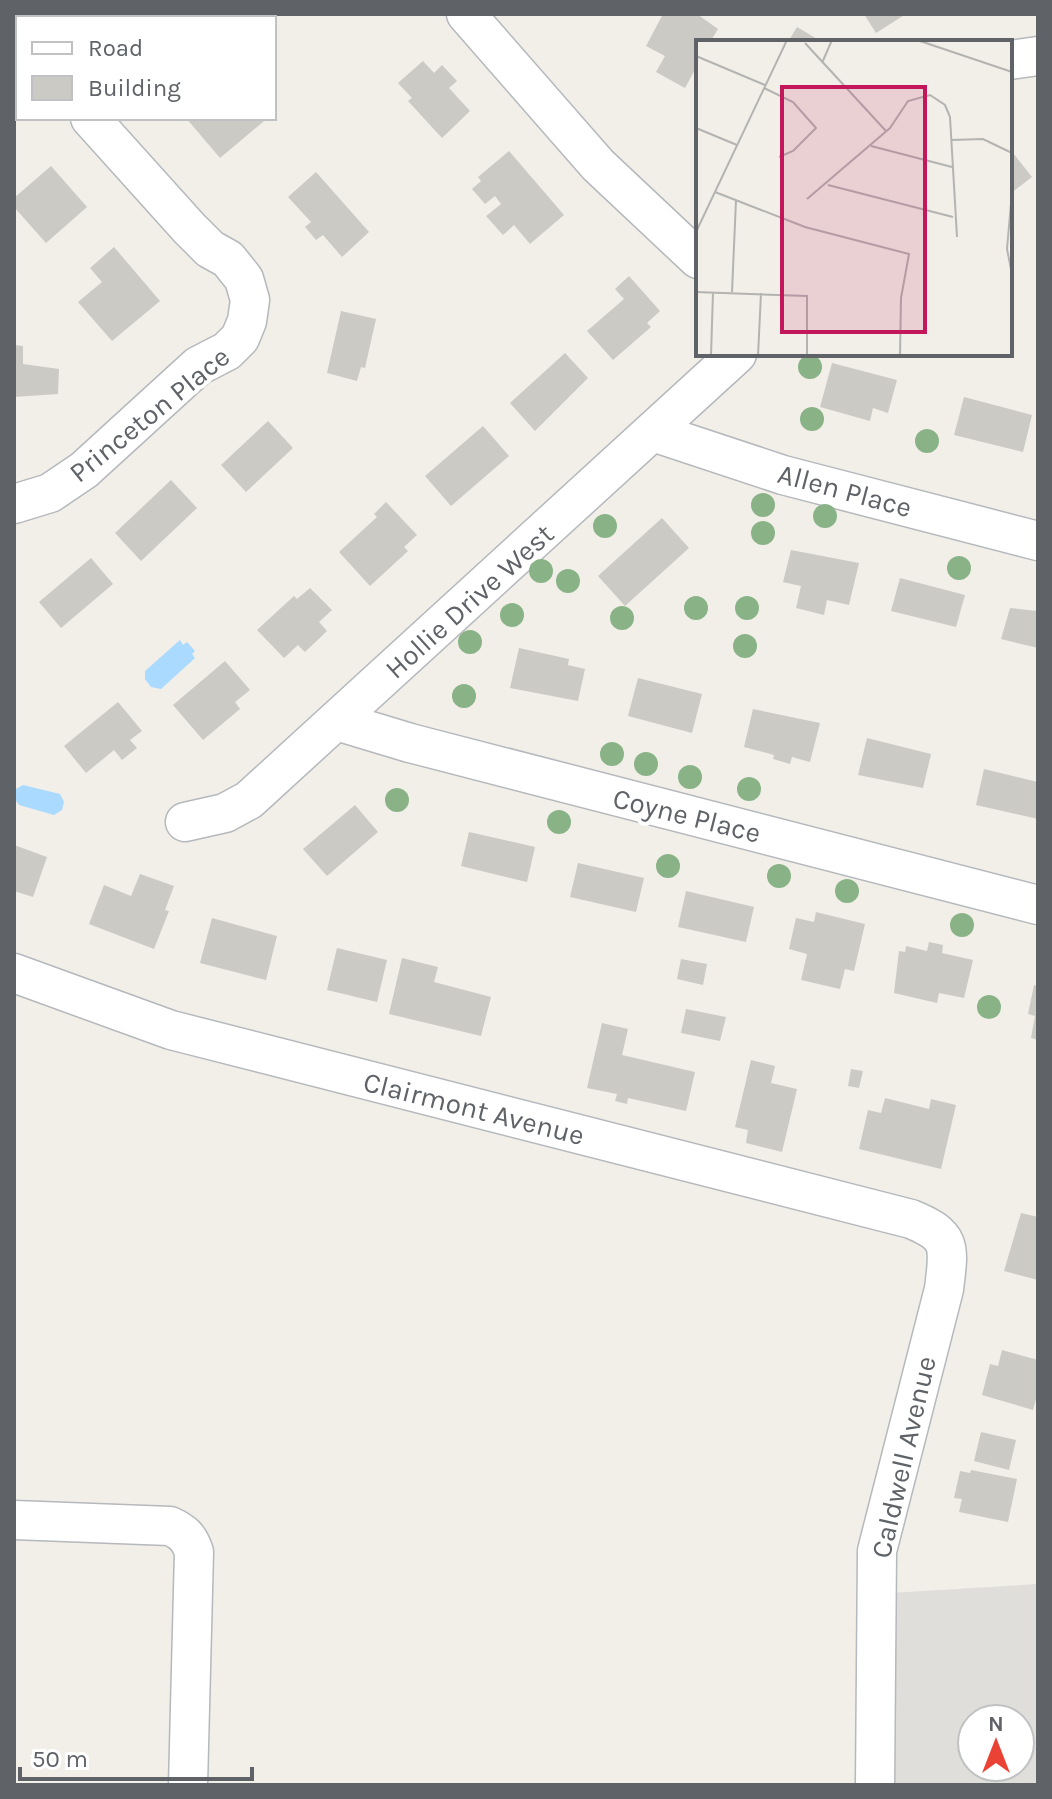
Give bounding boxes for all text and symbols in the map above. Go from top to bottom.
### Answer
legend [16,16,276,120]
text: Road [88,34,143,62]
inset map [696,40,1012,356]
text: Building [88,74,181,102]
street label: Princeton Place [63,340,236,489]
street label: Allen Place [774,457,915,524]
street label: Hollie Drive West [378,517,560,686]
street label: Coyne Place [610,781,764,850]
street label: Clairmont Avenue [360,1065,588,1152]
street label: Caldwell Avenue [864,1353,943,1561]
north arrow [956,1703,1036,1783]
text: N [988,1711,1004,1737]
scale bar [20,1731,252,1781]
text: 50 m [32,1745,88,1773]

